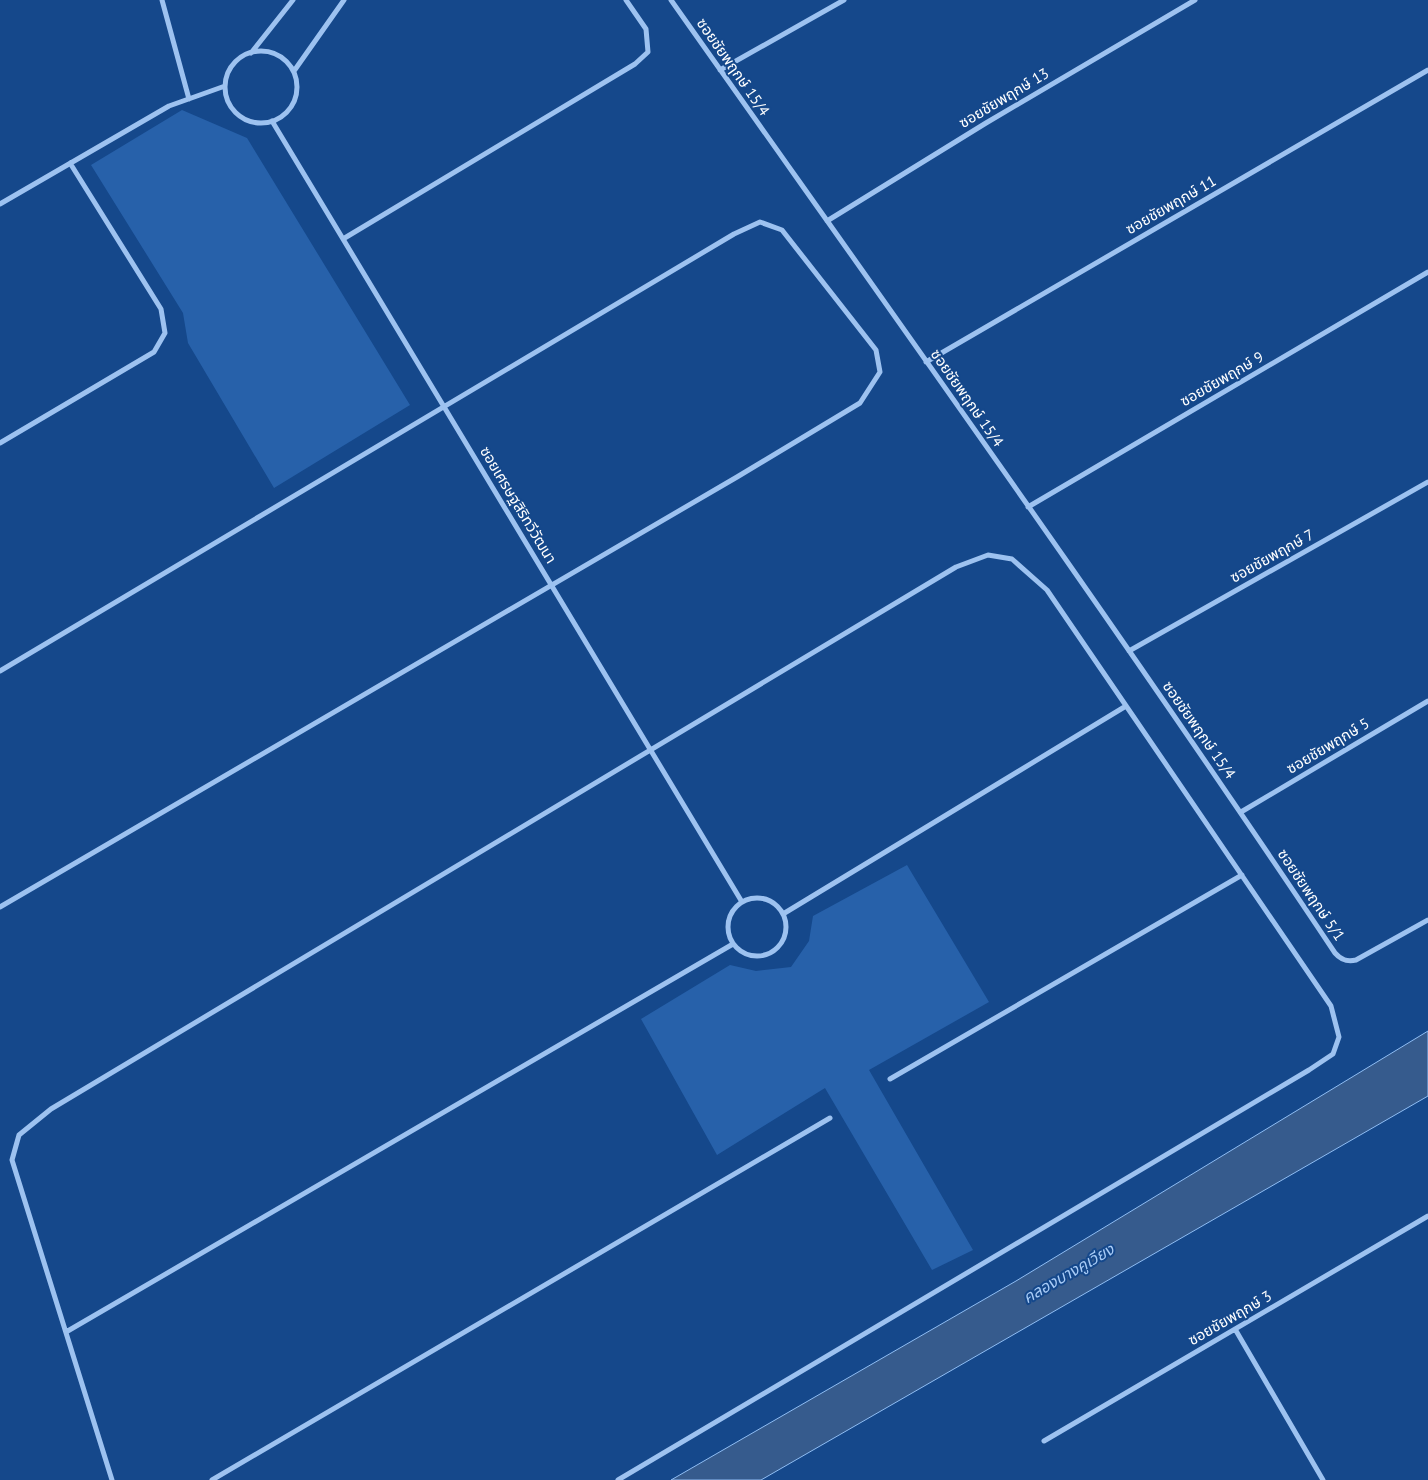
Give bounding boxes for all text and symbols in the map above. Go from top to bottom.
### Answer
street label: ซอยชัยพฤกษ์ 15/4 [693,14,774,119]
street label: ซอยชัยพฤกษ์ 13 [955,63,1052,132]
street label: ซอยชัยพฤกษ์ 11 [1122,171,1219,238]
street label: ซอยชัยพฤกษ์ 15/4 [927,345,1008,450]
street label: ซอยชัยพฤกษ์ 9 [1177,347,1267,410]
street label: ซอยเศรษฐสิริทวีวัฒนา [476,443,561,567]
street label: ซอยชัยพฤกษ์ 7 [1226,525,1317,586]
street label: ซอยชัยพฤกษ์ 15/4 [1159,677,1240,782]
street label: ซอยชัยพฤกษ์ 5 [1283,713,1373,778]
street label: ซอยชัยพฤกษ์ 5/1 [1274,845,1349,944]
water label: คลองบางคูเวียง [1019,1238,1119,1308]
street label: ซอยชัยพฤกษ์ 3 [1185,1286,1275,1349]

